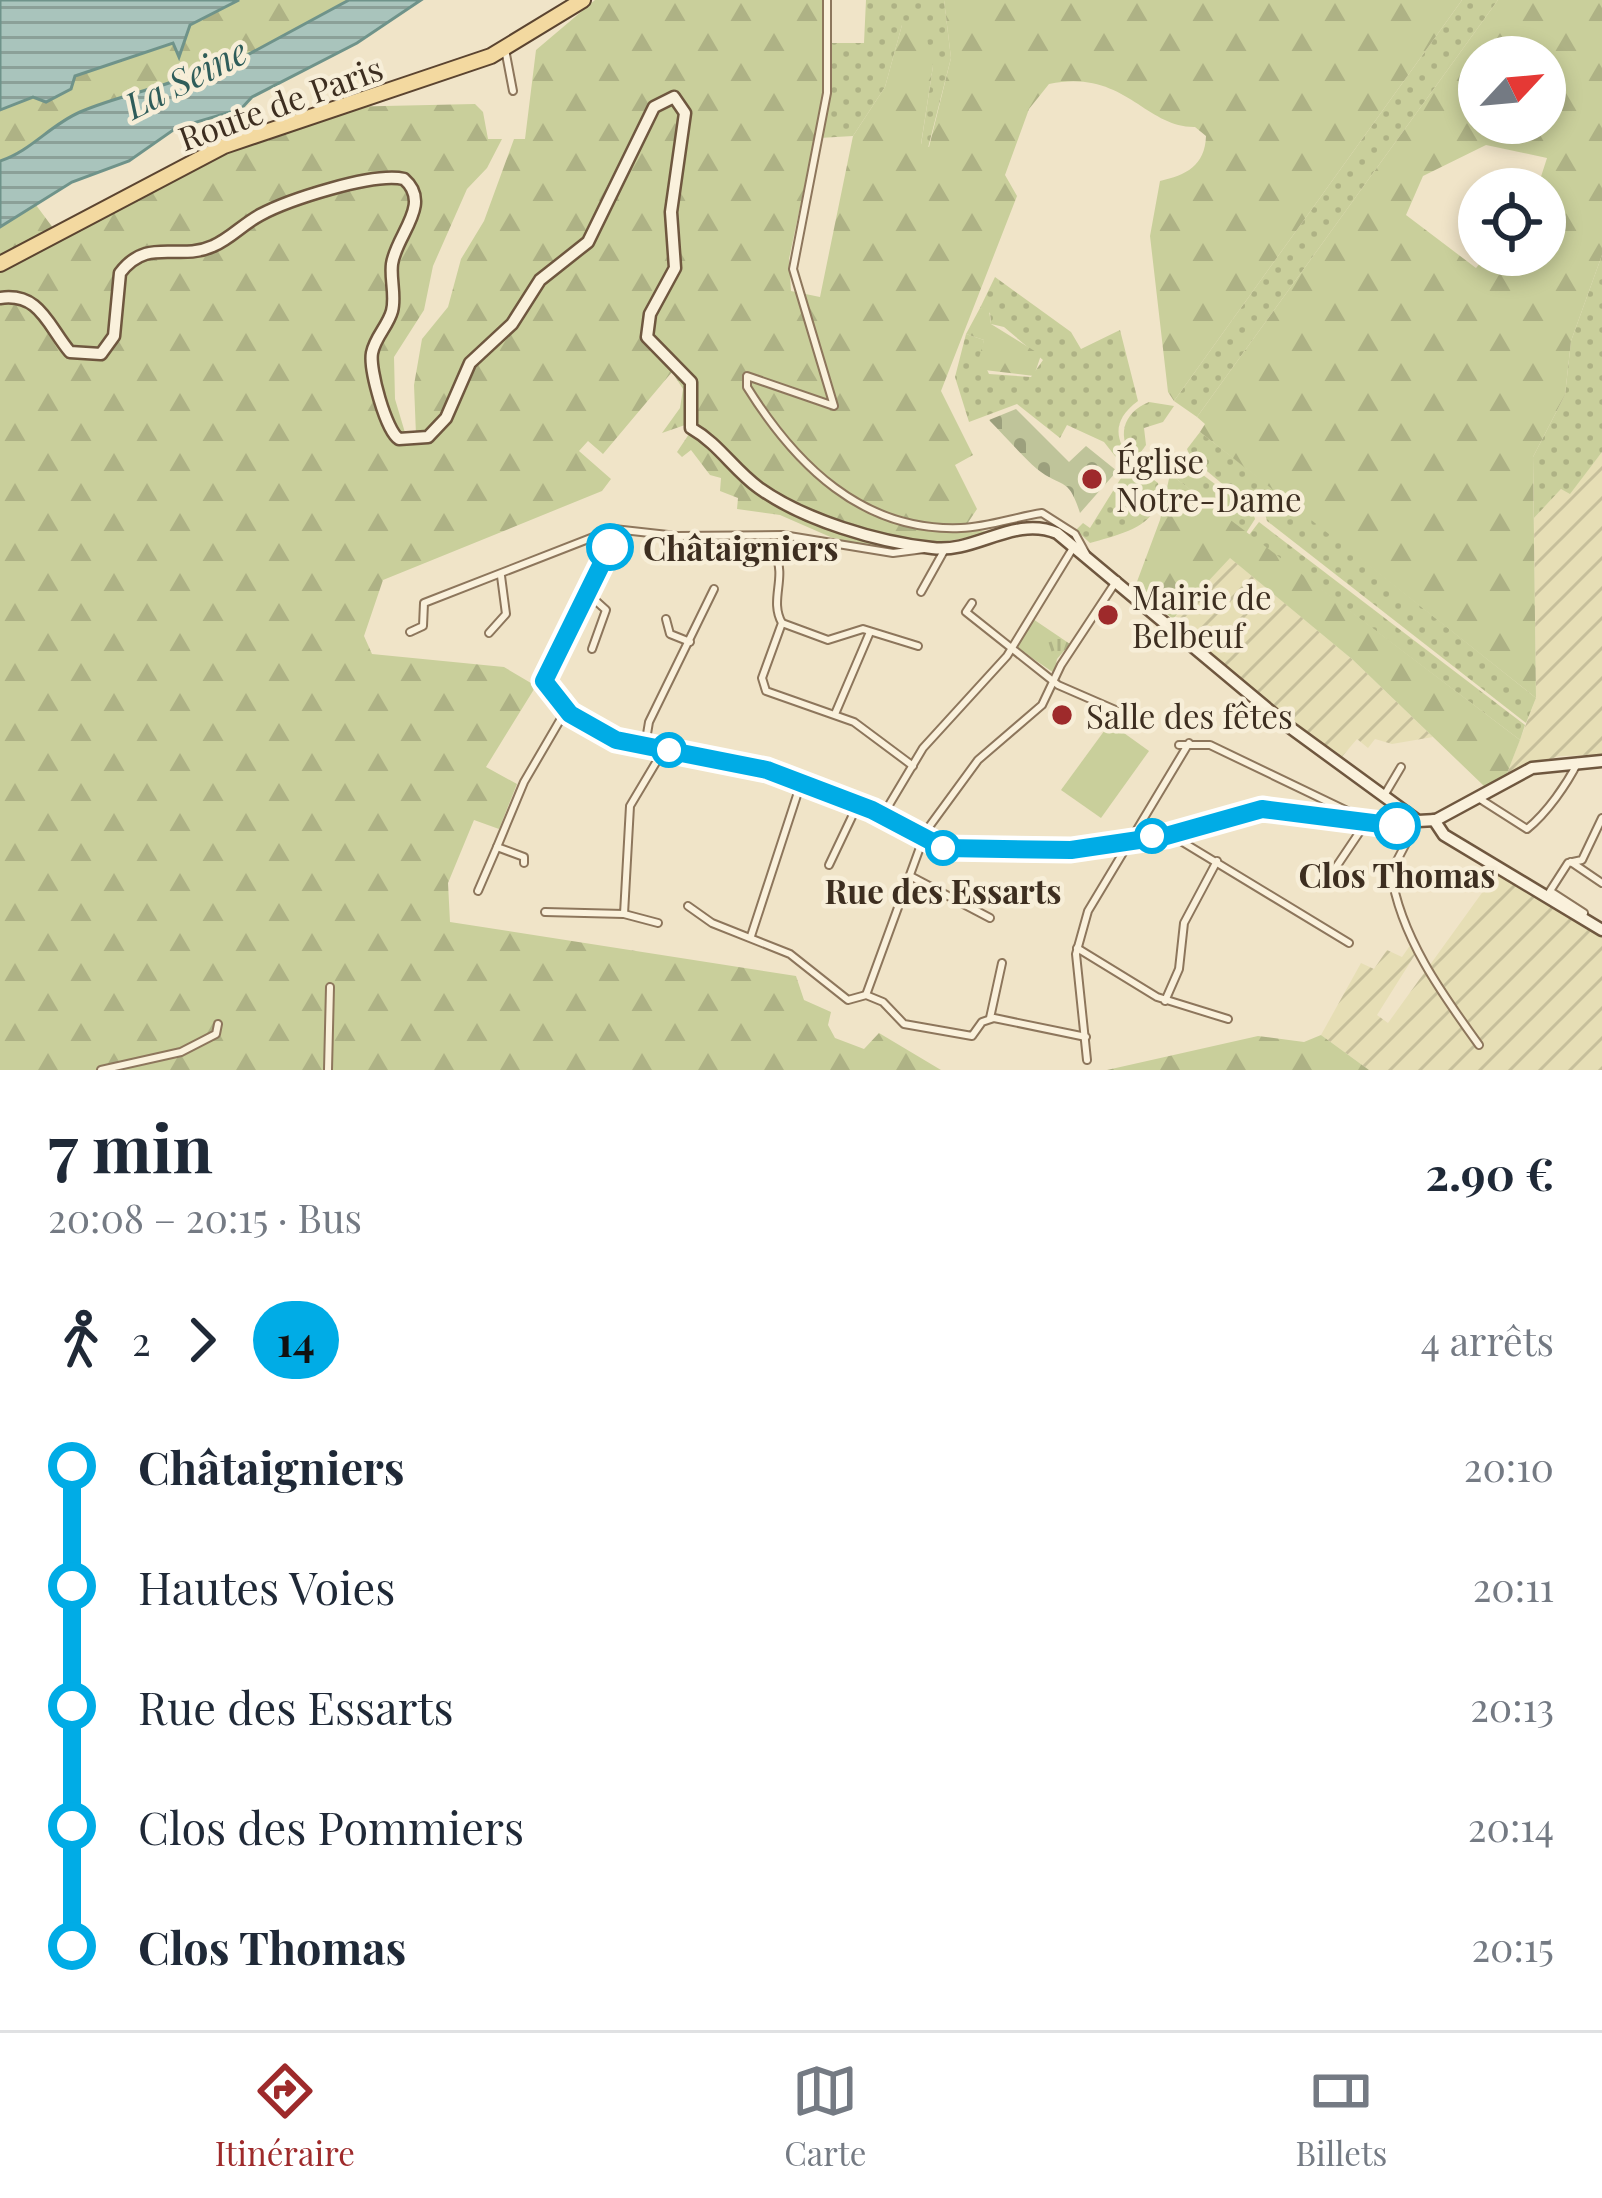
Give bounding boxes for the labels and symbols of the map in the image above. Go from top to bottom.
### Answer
water label: La Seine [114,26,255,129]
north arrow [1458,36,1566,144]
street label: Route de Paris [172,45,388,159]
place label: Église Notre-Dame [1116,438,1302,520]
marker: Église Notre-Dame [1079,466,1105,492]
marker: Châtaigniers [588,525,632,569]
place label: Châtaigniers [643,525,839,569]
place label: Mairie de Belbeuf [1132,574,1272,656]
marker: Mairie de Belbeuf [1095,602,1121,628]
place label: Salle des fêtes [1086,693,1293,737]
marker: Salle des fêtes [1049,702,1075,728]
unlabelled marker [653,734,685,766]
marker: Clos Thomas [1375,804,1419,848]
unlabelled marker [1136,820,1168,852]
marker: Rue des Essarts [927,832,959,864]
place label: Clos Thomas [1299,852,1495,896]
place label: Rue des Essarts [824,868,1062,912]

